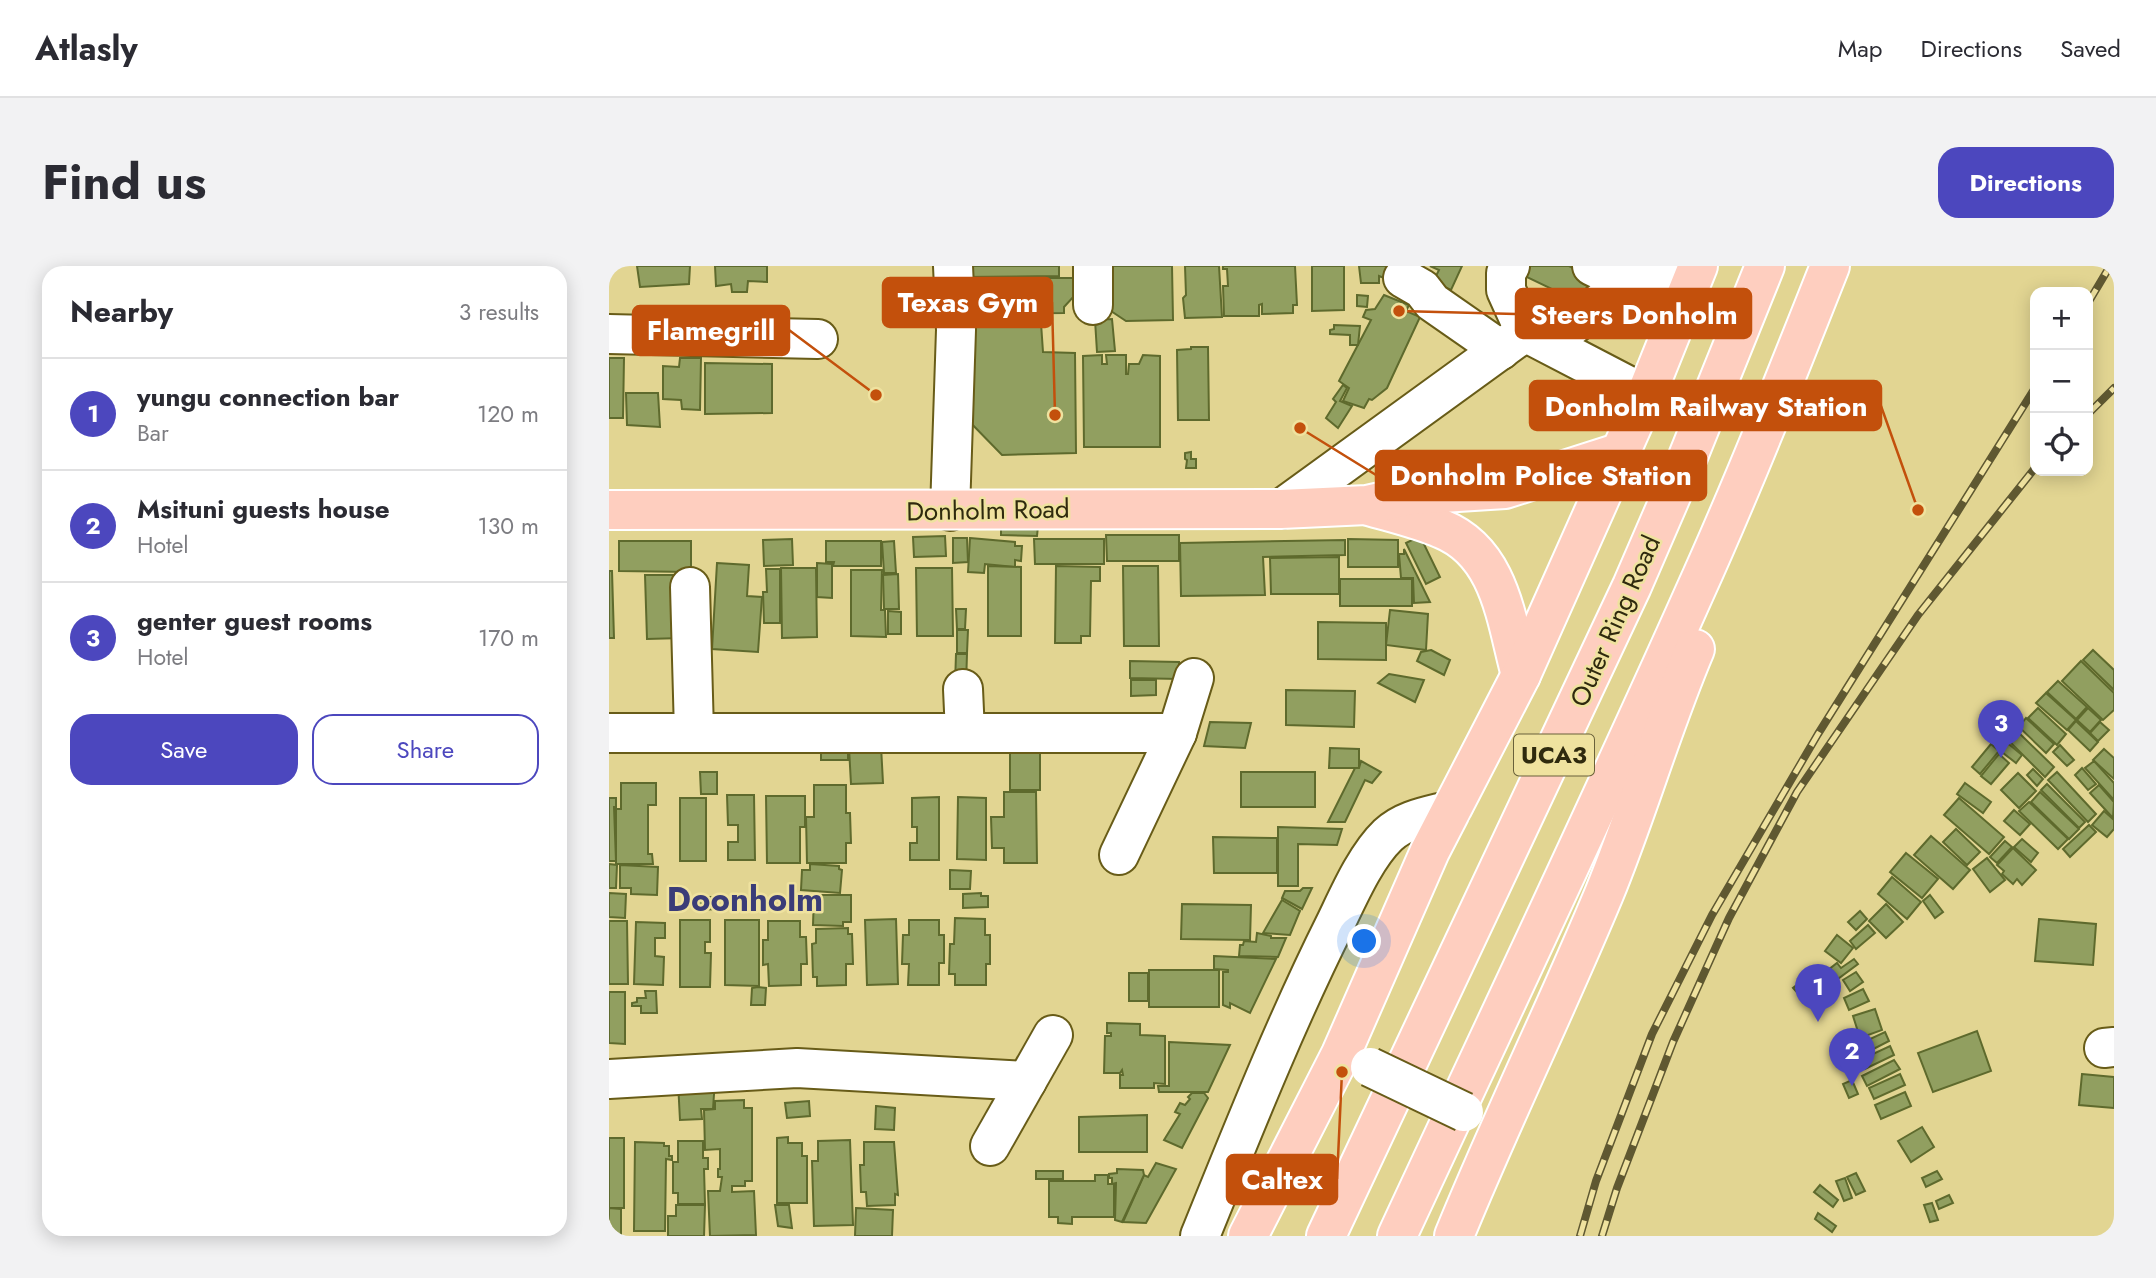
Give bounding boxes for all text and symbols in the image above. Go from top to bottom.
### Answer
text: Atlasly [35,25,138,72]
text: Map [1838,31,1883,66]
text: Directions [1921,31,2022,66]
text: Saved [2060,31,2121,66]
text: Find us [42,147,206,217]
button: Directions [1938,147,2114,218]
callout: Texas Gym [883,278,1052,327]
text: Texas Gym [898,282,1038,323]
map controls [2030,287,2093,476]
button: + [2030,287,2093,350]
callout: Steers Donholm [1516,289,1751,338]
text: Nearby [70,290,173,333]
text: Steers Donholm [1530,294,1738,335]
text: 3 results [459,295,539,329]
callout: Flamegrill [633,306,789,355]
text: Flamegrill [647,310,775,351]
button: − [2030,350,2093,413]
text: yungu connection bar [137,378,399,416]
callout: Donholm Railway Station [1530,381,1881,430]
text: Donholm Railway Station [1544,386,1868,427]
text: 1 [87,397,99,431]
text: 120 m [477,397,539,431]
button: locate [2030,413,2093,476]
text: Bar [137,416,169,450]
callout: Donholm Police Station [1376,451,1706,500]
text: Donholm Police Station [1390,455,1692,496]
text: Msituni guests house [137,490,390,528]
street label: Donholm Road [906,490,1070,530]
text: 2 [85,509,101,543]
text: 130 m [477,509,539,543]
text: Hotel [137,528,189,562]
street label: Outer Ring Road [1560,529,1670,713]
text: genter guest rooms [137,602,372,640]
text: 3 [86,621,100,655]
text: 170 m [478,621,539,655]
text: Hotel [137,640,189,674]
pin: 3 [1978,700,2024,758]
button: Save [70,714,298,785]
button: Share [312,714,539,785]
road number: UCA3 [1514,734,1594,776]
district label: Doonholm [667,876,823,923]
your location [1347,924,1381,958]
pin: 1 [1795,964,1841,1022]
pin: 2 [1829,1028,1875,1086]
callout: Caltex [1227,1155,1337,1204]
text: Caltex [1241,1159,1323,1200]

